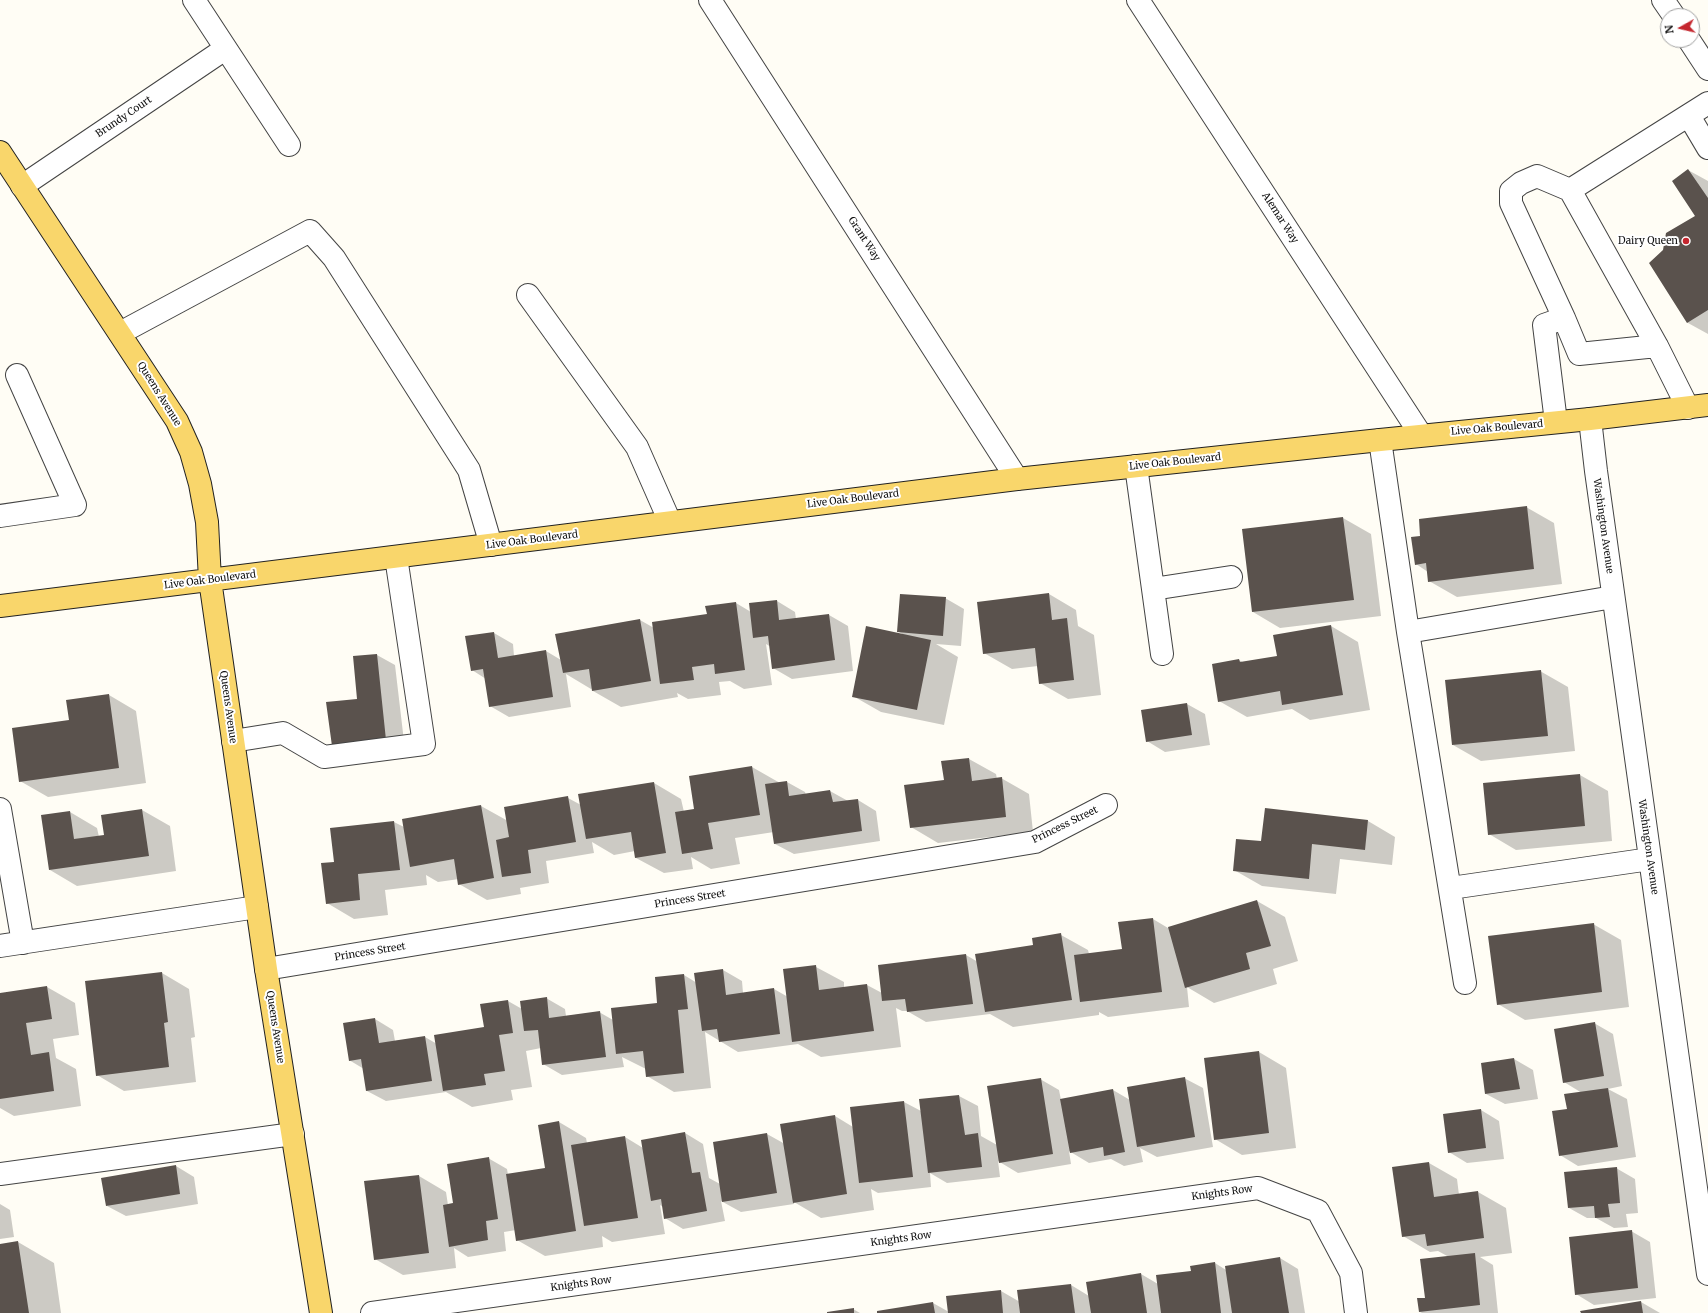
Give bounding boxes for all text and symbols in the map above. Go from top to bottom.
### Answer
north arrow [1660,8,1700,48]
text: N [1662,24,1677,35]
street label: Brundy Court [94,94,154,140]
street label: Alemar Way [1259,190,1301,246]
street label: Grant Way [845,215,883,263]
place label: Dairy Queen [1618,235,1678,247]
marker: Dairy Queen [1681,236,1691,246]
street label: Queens Avenue [135,360,183,428]
street label: Live Oak Boulevard [1450,418,1544,438]
street label: Live Oak Boulevard [1128,451,1222,473]
street label: Washington Avenue [1590,478,1616,574]
street label: Live Oak Boulevard [806,487,900,511]
street label: Live Oak Boulevard [485,528,579,552]
street label: Live Oak Boulevard [163,568,257,592]
street label: Queens Avenue [217,670,239,744]
street label: Washington Avenue [1635,799,1661,895]
street label: Princess Street [1030,804,1100,846]
street label: Princess Street [654,887,726,911]
street label: Princess Street [334,940,406,964]
street label: Queens Avenue [263,990,287,1064]
street label: Knights Row [1191,1183,1253,1203]
street label: Knights Row [870,1229,932,1249]
street label: Knights Row [550,1274,612,1294]

